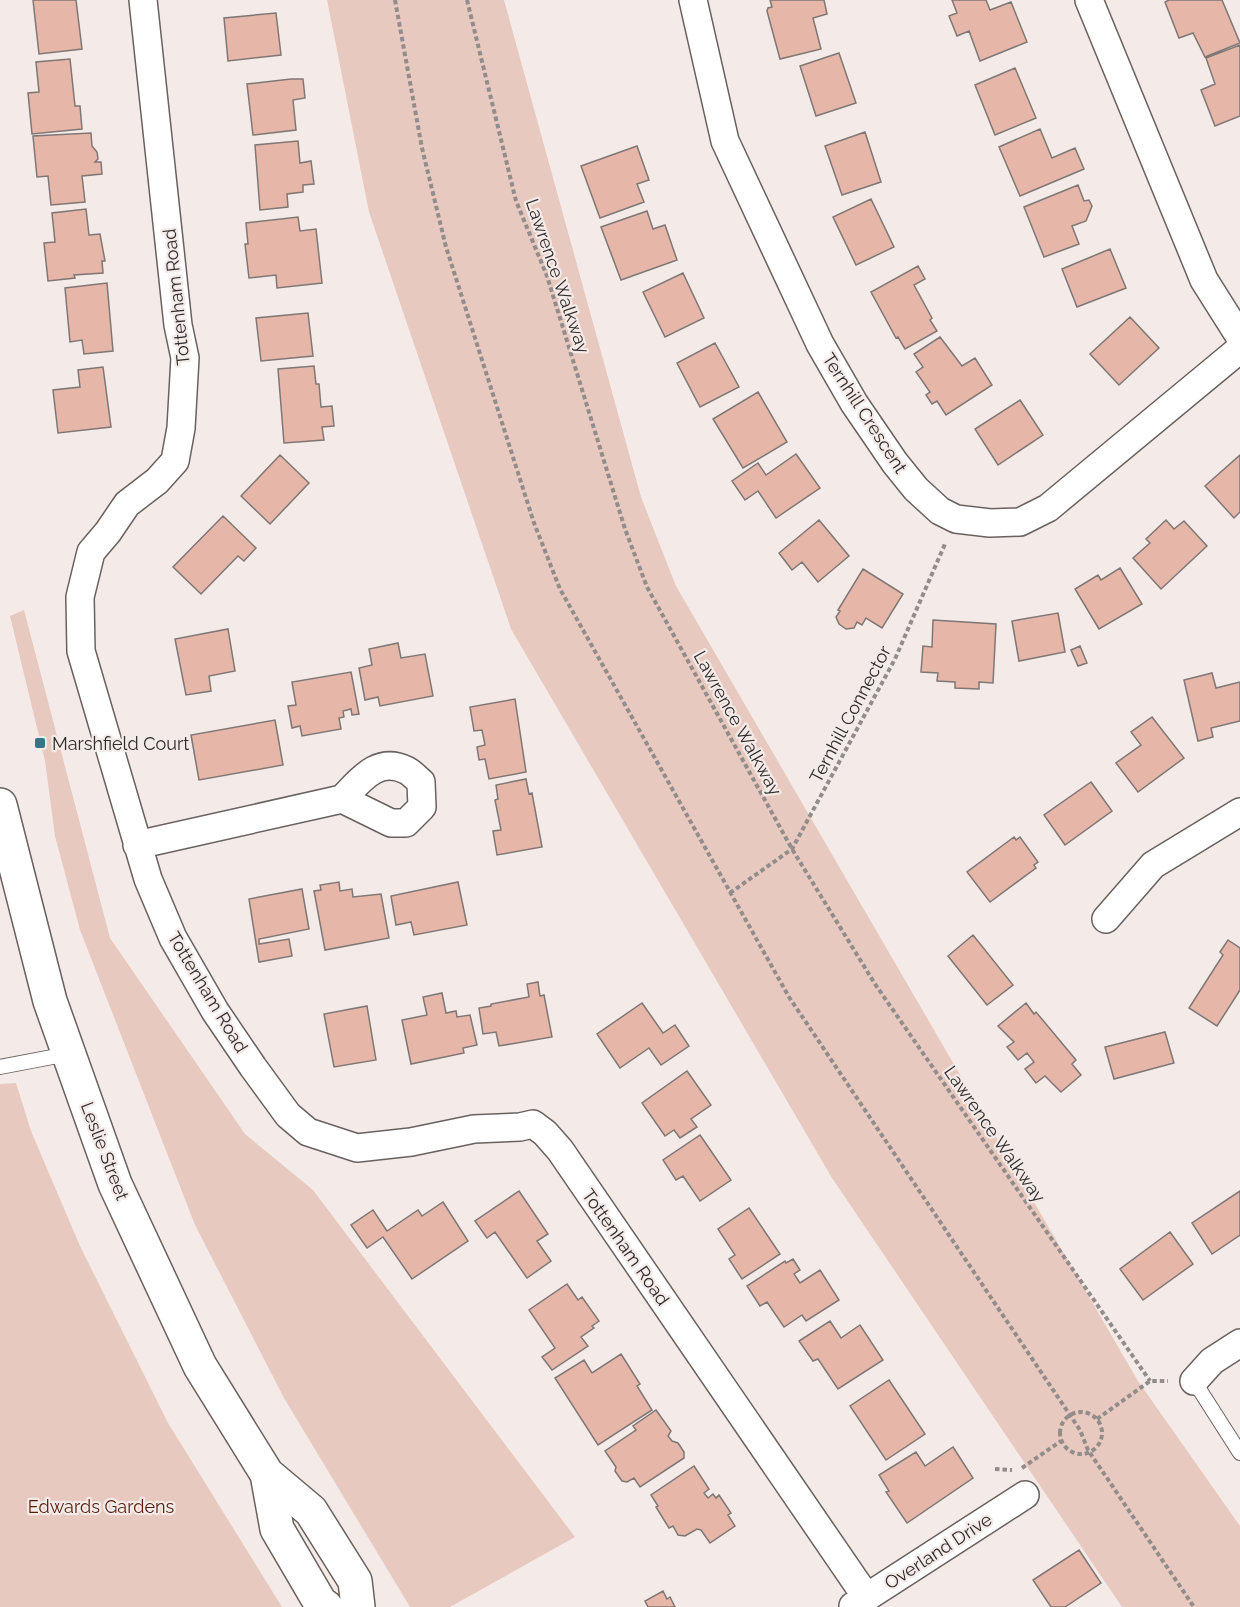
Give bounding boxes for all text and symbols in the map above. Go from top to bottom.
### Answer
street label: Lawrence Walkway [522,196,594,356]
street label: Tottenham Road [158,228,194,366]
street label: Ternhill Crescent [818,349,912,477]
street label: Ternhill Connector [805,641,895,786]
street label: Lawrence Walkway [690,647,787,799]
place label: Marshfield Court [52,733,189,754]
marker: Marshfield Court [33,736,47,750]
street label: Tottenham Road [164,928,252,1056]
street label: Lawrence Walkway [940,1062,1050,1207]
street label: Leslie Street [77,1099,133,1203]
street label: Tottenham Road [578,1185,674,1309]
park label: Edwards Gardens [28,1496,174,1517]
street label: Overland Drive [880,1508,996,1593]

